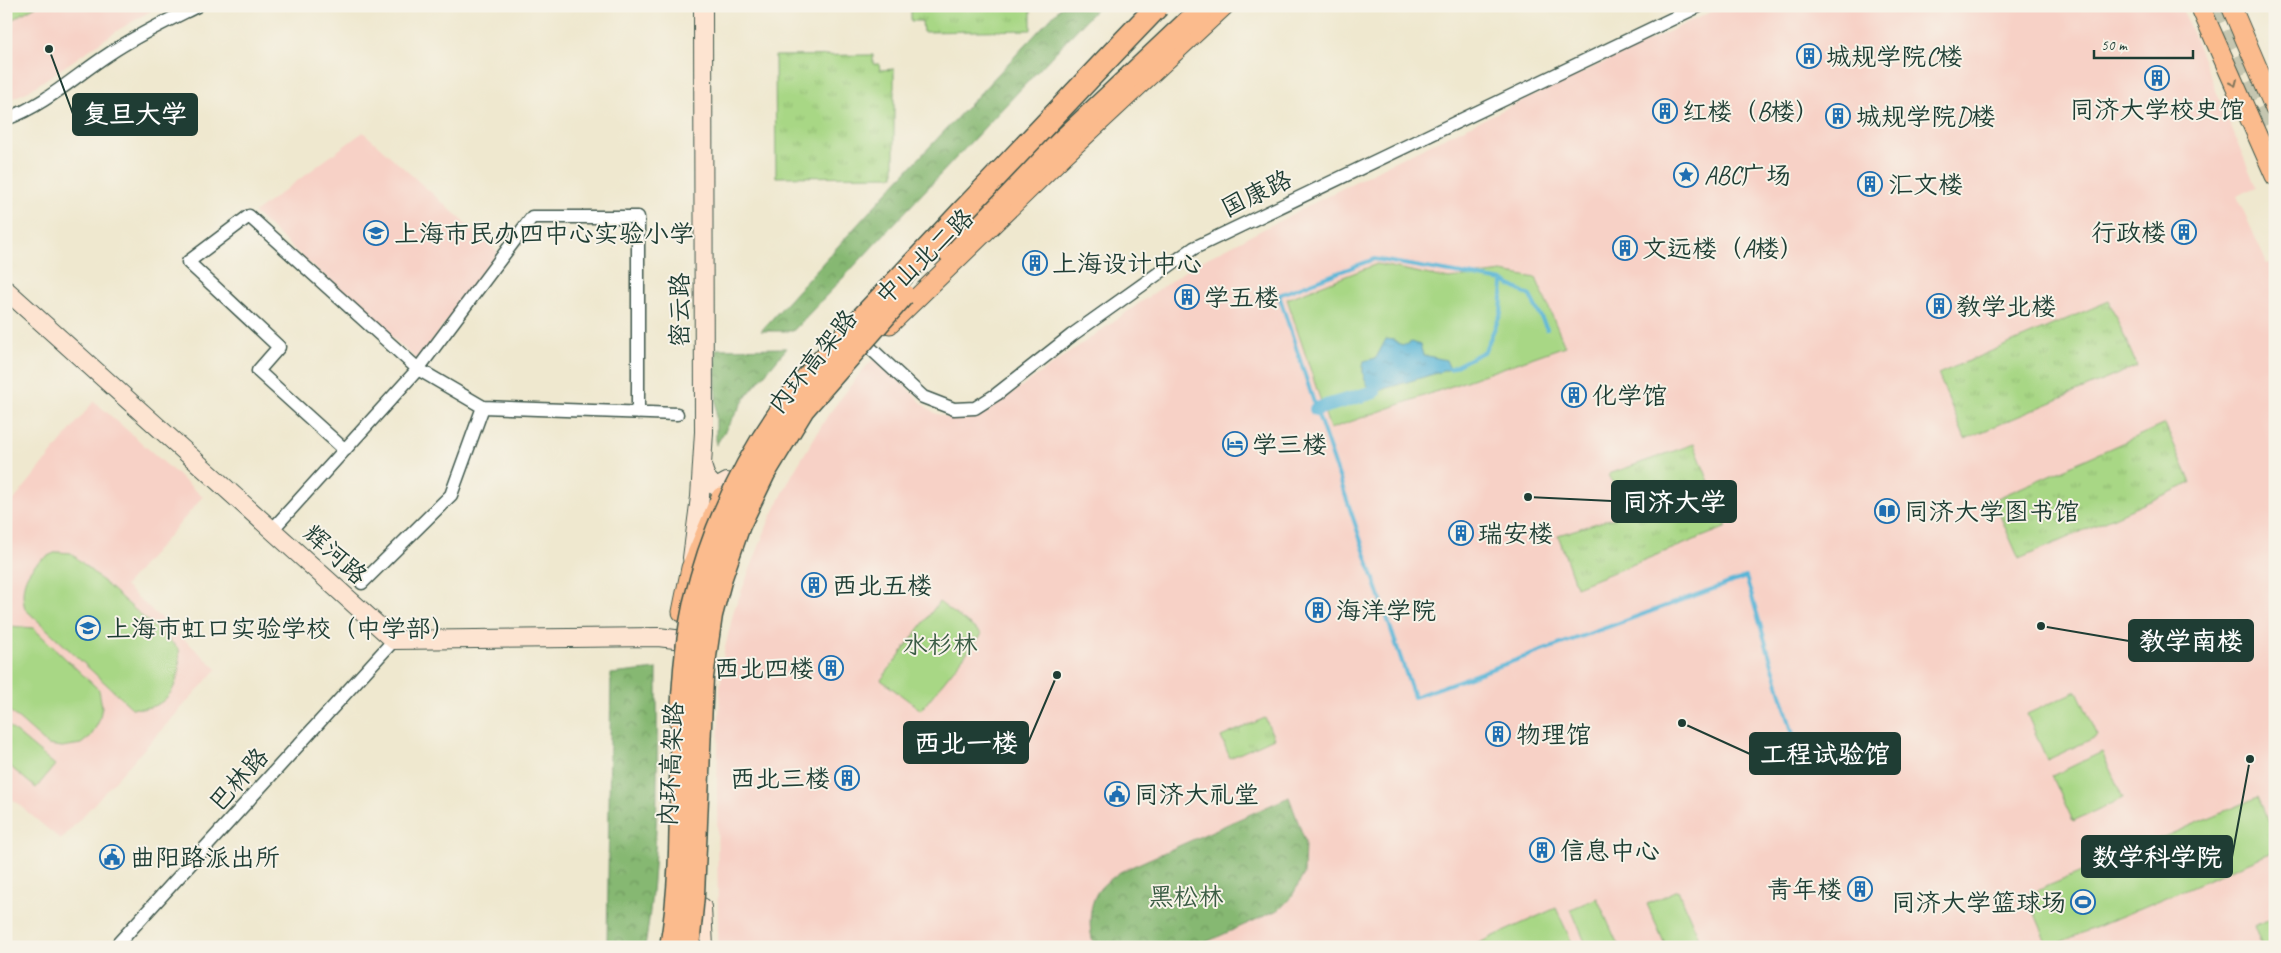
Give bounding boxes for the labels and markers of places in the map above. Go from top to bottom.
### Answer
place label: 城规学院C楼 [1826,41,1963,73]
building icon: 城规学院C楼 [1796,43,1822,69]
building icon: 同济大学校史馆 [2144,65,2170,91]
callout: 复旦大学 [73,94,197,135]
place label: 同济大学校史馆 [2069,94,2245,126]
place label: 红楼（B楼） [1682,96,1820,128]
building icon: 红楼（B楼） [1652,98,1678,124]
place label: 城规学院D楼 [1856,101,1995,133]
building icon: 城规学院D楼 [1825,103,1851,129]
place label: ABC广场 [1704,160,1791,192]
place icon: ABC广场 [1673,162,1699,188]
place label: 汇文楼 [1888,169,1963,201]
building icon: 汇文楼 [1857,171,1883,197]
place label: 行政楼 [2091,217,2166,249]
place label: 上海市民办四中心实验小学 [394,218,694,250]
building icon: 行政楼 [2171,219,2197,245]
school or university icon: 上海市民办四中心实验小学 [363,220,389,246]
place label: 文远楼（A楼） [1642,233,1805,265]
building icon: 文远楼（A楼） [1612,235,1638,261]
place label: 上海设计中心 [1052,248,1202,280]
building icon: 上海设计中心 [1022,250,1048,276]
place label: 学五楼 [1204,282,1279,314]
building icon: 学五楼 [1174,284,1200,310]
place label: 教学北楼 [1956,291,2056,323]
building icon: 教学北楼 [1926,293,1952,319]
place label: 化学馆 [1592,380,1667,412]
building icon: 化学馆 [1561,382,1587,408]
place label: 学三楼 [1252,429,1327,461]
hotel icon: 学三楼 [1222,431,1248,457]
callout: 同济大学 [1612,481,1736,522]
place label: 同济大学图书馆 [1904,496,2079,528]
library icon: 同济大学图书馆 [1874,498,1900,524]
place label: 瑞安楼 [1478,518,1553,550]
building icon: 瑞安楼 [1448,520,1474,546]
place label: 西北五楼 [832,570,932,602]
building icon: 西北五楼 [801,572,827,598]
place label: 海洋学院 [1336,595,1436,627]
building icon: 海洋学院 [1305,597,1331,623]
place label: 上海市虹口实验学校（中学部） [106,613,456,645]
school or university icon: 上海市虹口实验学校（中学部） [75,615,101,641]
callout: 教学南楼 [2129,620,2253,661]
place label: 西北四楼 [714,653,814,685]
building icon: 西北四楼 [818,655,844,681]
place label: 物理馆 [1516,719,1591,751]
building icon: 物理馆 [1485,721,1511,747]
callout: 西北一楼 [904,722,1028,763]
callout: 工程试验馆 [1750,733,1900,774]
place label: 西北三楼 [730,763,830,795]
building icon: 西北三楼 [834,765,860,791]
place label: 同济大礼堂 [1134,779,1259,811]
public building icon: 同济大礼堂 [1104,781,1130,807]
place label: 信息中心 [1560,835,1660,867]
callout: 数学科学院 [2082,836,2232,877]
building icon: 信息中心 [1529,837,1555,863]
place label: 曲阳路派出所 [130,842,280,874]
public building icon: 曲阳路派出所 [99,844,125,870]
place label: 青年楼 [1767,874,1842,906]
building icon: 青年楼 [1847,876,1873,902]
place label: 同济大学篮球场 [1891,887,2066,919]
sports icon: 同济大学篮球场 [2070,889,2096,915]

